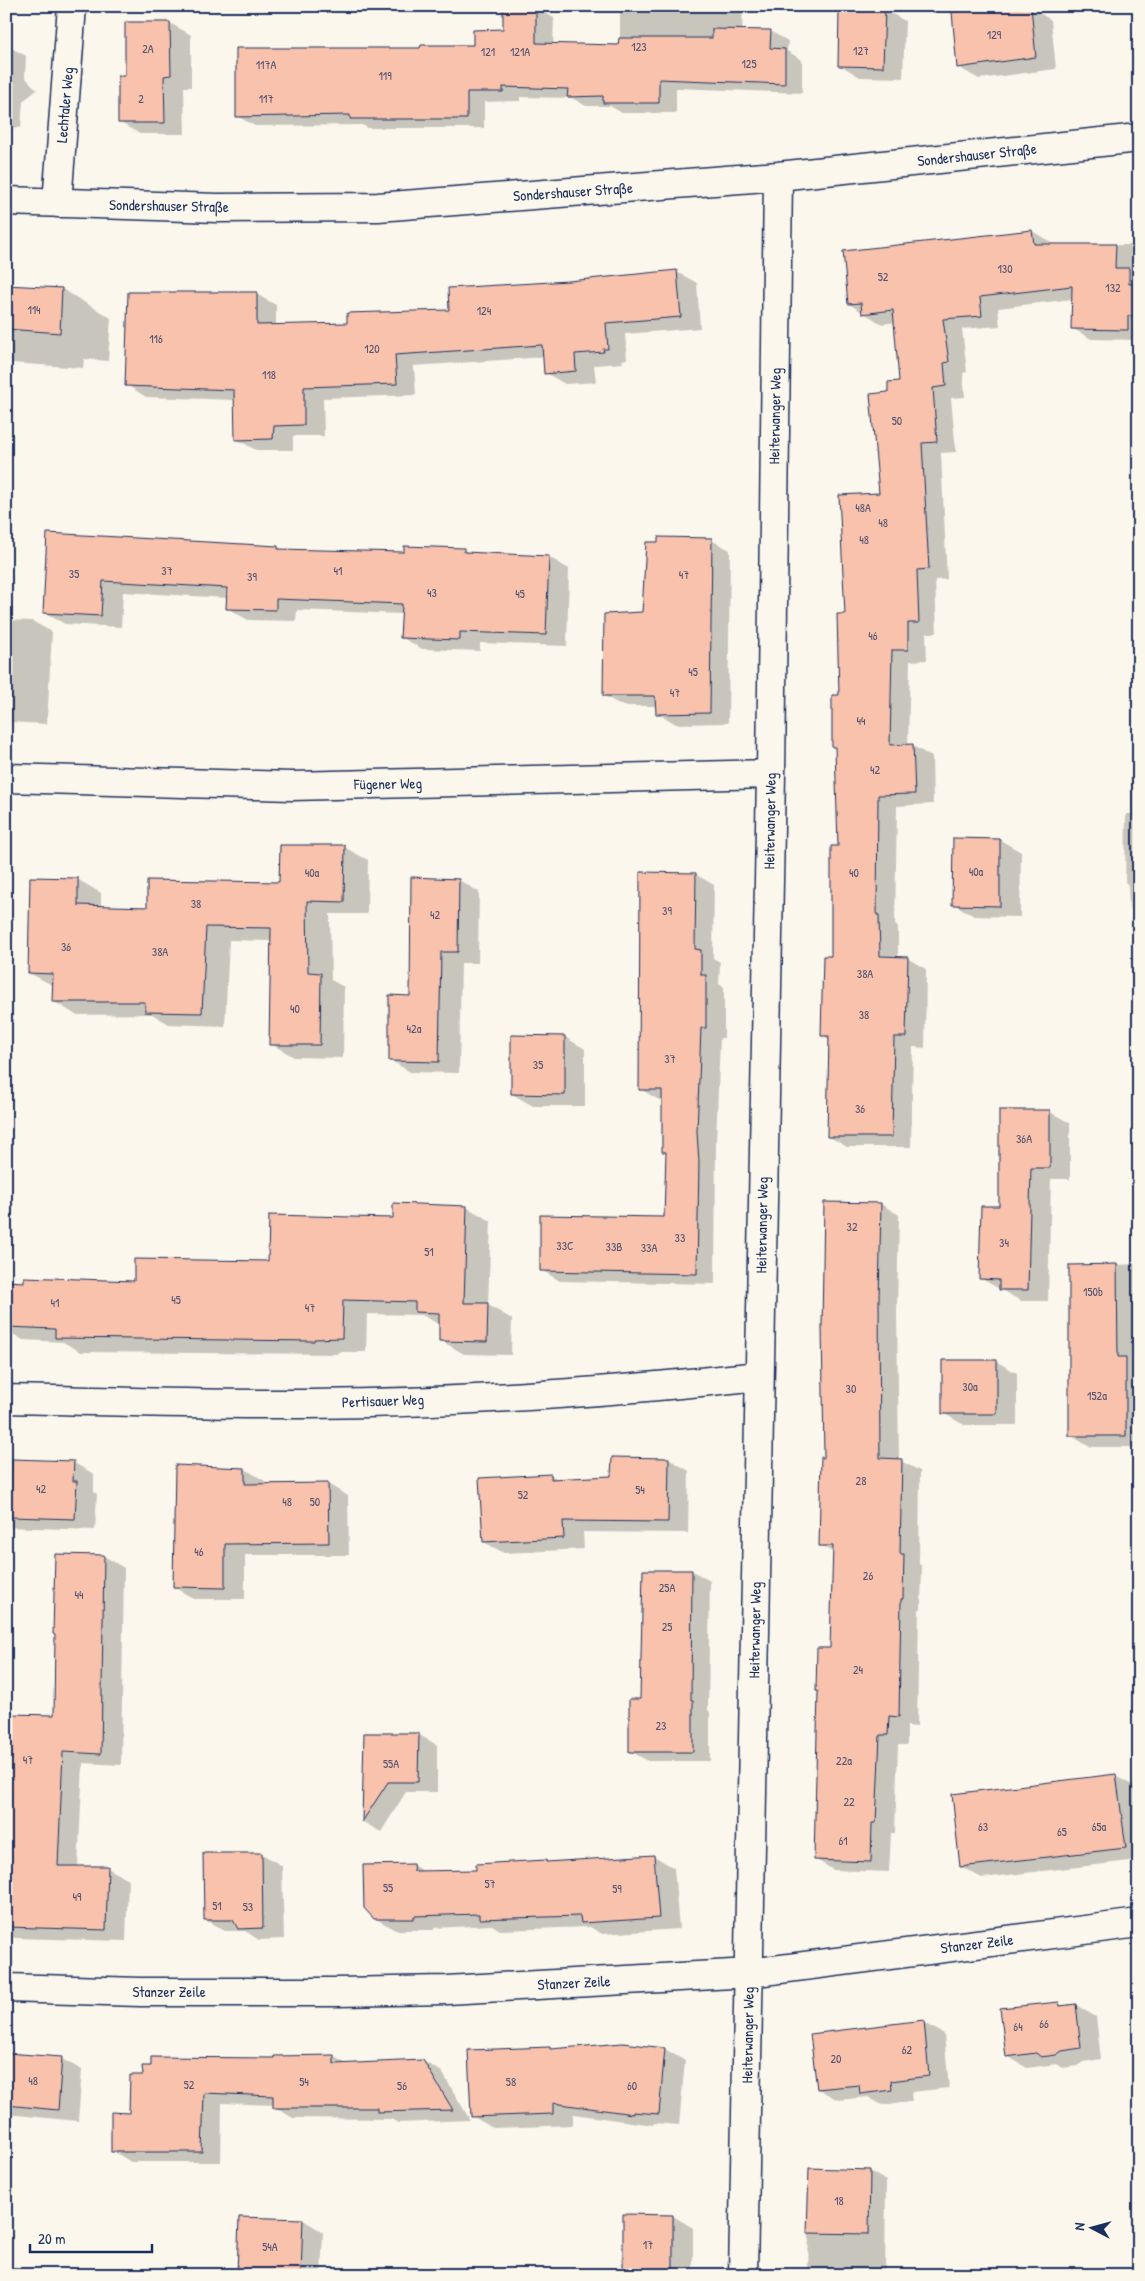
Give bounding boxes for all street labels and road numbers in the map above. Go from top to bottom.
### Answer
street label: Lechtaler Weg [51,66,78,144]
street label: Sondershauser Straße [916,138,1038,171]
street label: Sondershauser Straße [512,177,633,206]
street label: Sondershauser Straße [109,194,229,217]
street label: Heiterwanger Weg [763,367,786,464]
street label: Fügener Weg [353,772,423,795]
street label: Heiterwanger Weg [758,772,781,869]
street label: Heiterwanger Weg [750,1176,773,1273]
street label: Pertisauer Weg [342,1389,425,1412]
street label: Heiterwanger Weg [743,1581,766,1678]
street label: Stanzer Zeile [939,1929,1015,1958]
street label: Stanzer Zeile [537,1970,611,1995]
street label: Stanzer Zeile [132,1981,206,2002]
street label: Heiterwanger Weg [736,1986,759,2083]

